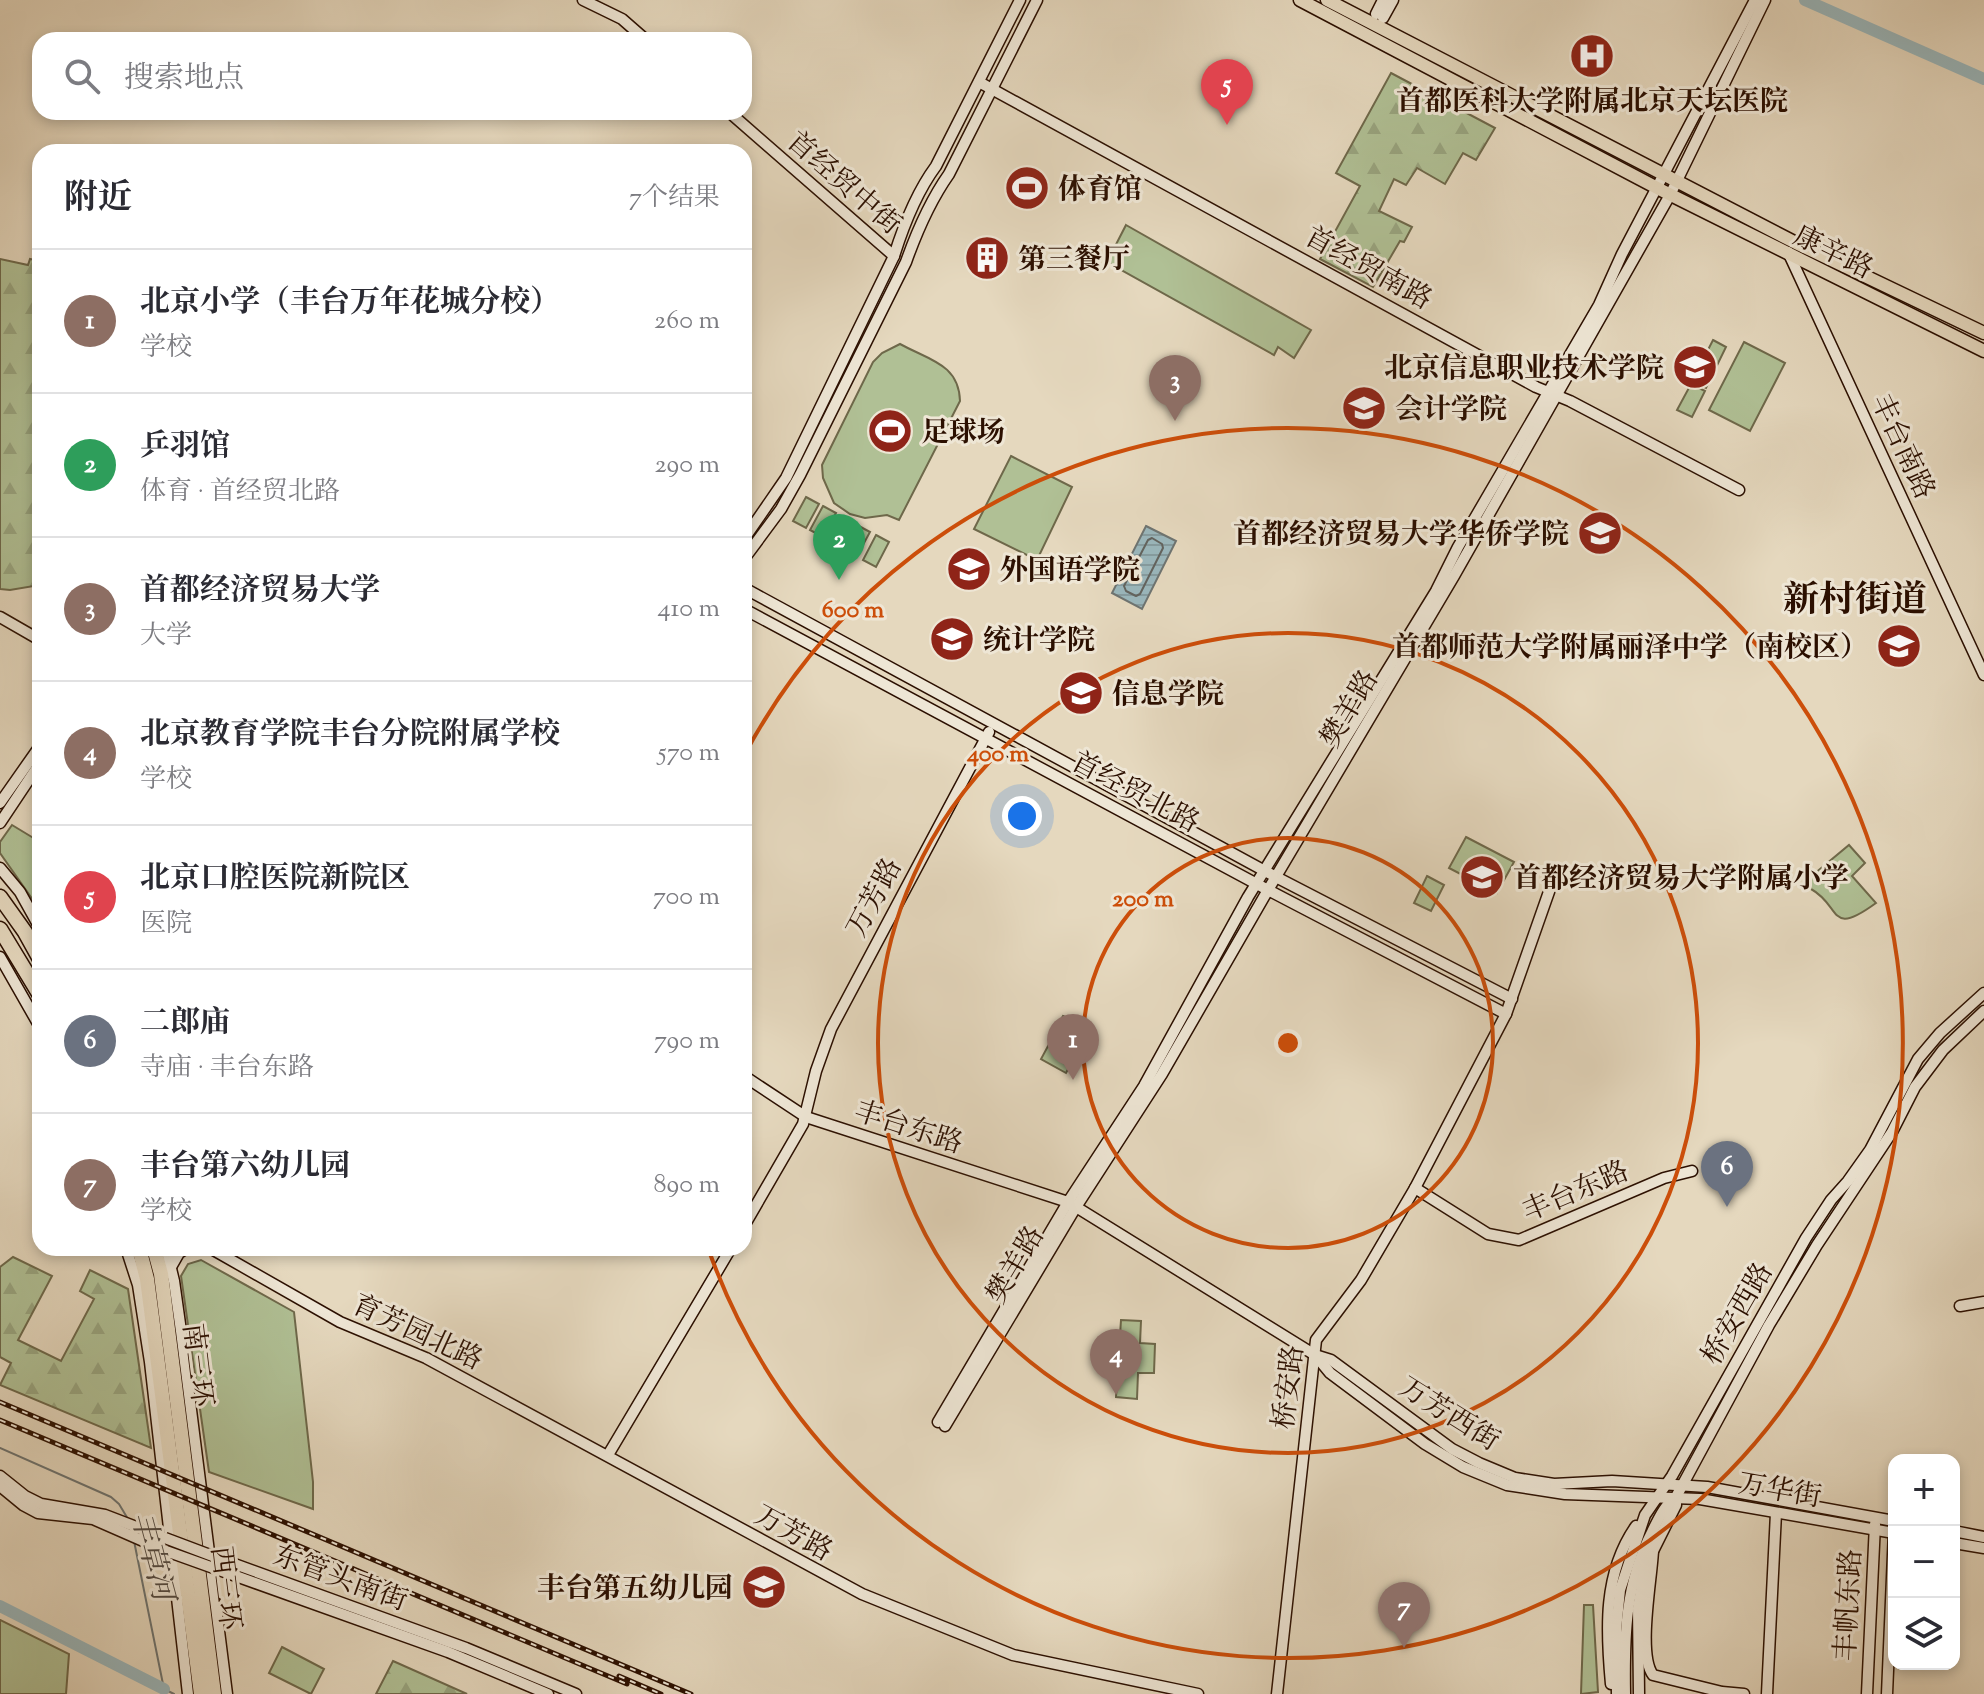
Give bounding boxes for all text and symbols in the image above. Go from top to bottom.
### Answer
search box [32,32,752,120]
hospital icon: 首都医科大学附属北京天坛医院 [1568,32,1616,80]
icon: search [60,54,104,98]
text: 搜索地点 [124,58,244,101]
pin: 5 [1201,59,1253,125]
place label: 首都医科大学附属北京天坛医院 [1396,83,1788,123]
street label: 首经贸中街 [777,123,909,245]
sports icon: 体育馆 [1003,164,1051,212]
place label: 体育馆 [1058,171,1142,211]
text: 附近 [64,175,132,224]
text: 7个结果 [629,180,720,217]
street label: 康辛路 [1786,217,1879,290]
street label: 首经贸南路 [1297,218,1438,321]
building icon: 第三餐厅 [963,234,1011,282]
place label: 第三餐厅 [1018,241,1130,281]
text: 北京小学（丰台万年花城分校） [140,282,560,325]
text: 1 [86,303,94,340]
text: 260 m [654,303,720,340]
text: 学校 [140,330,192,367]
school or university icon: 北京信息职业技术学院 [1671,343,1719,391]
place label: 北京信息职业技术学院 [1384,350,1664,390]
pin: 3 [1149,355,1201,421]
school or university icon: 会计学院 [1340,384,1388,432]
street label: 丰台南路 [1859,388,1943,506]
place label: 会计学院 [1395,391,1507,431]
sports icon: 足球场 [866,407,914,455]
place label: 足球场 [921,414,1005,454]
text: 乒羽馆 [140,426,230,469]
text: 2 [84,447,96,484]
text: 290 m [654,447,720,484]
text: 体育 · 首经贸北路 [140,474,340,511]
school or university icon: 首都经济贸易大学华侨学院 [1576,509,1624,557]
pin: 2 [813,514,865,580]
place label: 首都经济贸易大学华侨学院 [1233,516,1569,556]
school or university icon: 外国语学院 [945,545,993,593]
place label: 外国语学院 [1000,552,1140,592]
text: 首都经济贸易大学 [140,570,380,613]
district label: 新村街道 [1783,576,1927,628]
text: 3 [85,591,95,628]
text: 410 m [658,591,720,628]
text: 600 m [822,594,884,628]
school or university icon: 统计学院 [928,615,976,663]
text: 大学 [140,618,192,655]
place label: 统计学院 [983,622,1095,662]
school or university icon: 首都师范大学附属丽泽中学（南校区） [1875,622,1923,670]
place label: 首都师范大学附属丽泽中学（南校区） [1392,629,1868,669]
street label: 樊羊路 [1312,663,1389,756]
school or university icon: 信息学院 [1057,669,1105,717]
place label: 信息学院 [1112,676,1224,716]
text: 北京教育学院丰台分院附属学校 [140,714,560,757]
text: 4 [83,735,97,772]
text: 570 m [658,735,720,772]
text: 400 m [966,738,1029,772]
street label: 首经贸北路 [1063,743,1206,844]
text: 学校 [140,762,192,799]
your location [1002,796,1042,836]
street label: 万芳路 [838,852,913,945]
school or university icon: 首都经济贸易大学附属小学 [1458,853,1506,901]
text: 北京口腔医院新院区 [140,858,410,901]
place label: 首都经济贸易大学附属小学 [1513,860,1849,900]
text: 5 [86,879,94,916]
text: 700 m [653,879,720,916]
text: 200 m [1112,883,1174,917]
text: 医院 [140,906,192,943]
text: 二郎庙 [140,1002,230,1045]
pin: 1 [1047,1014,1099,1080]
text: 6 [84,1023,96,1060]
text: 790 m [654,1023,720,1060]
centre of rings [1274,1029,1302,1057]
text: 寺庙 · 丰台东路 [140,1050,314,1087]
street label: 丰台东路 [849,1093,968,1165]
pin: 6 [1701,1141,1753,1207]
text: 丰台第六幼儿园 [140,1146,350,1189]
street label: 丰台东路 [1517,1152,1636,1233]
text: 7 [83,1167,97,1204]
text: 890 m [654,1167,720,1204]
text: 学校 [140,1194,192,1231]
street label: 樊羊路 [978,1219,1055,1312]
street label: 桥安西路 [1693,1256,1784,1373]
street label: 育芳园北路 [345,1286,489,1381]
street label: 南三环 [171,1321,221,1409]
pin: 4 [1090,1329,1142,1395]
street label: 桥安路 [1265,1343,1315,1431]
street label: 万芳西街 [1390,1369,1507,1462]
map controls [1888,1454,1960,1670]
button: + [1888,1454,1960,1526]
street label: 万华街 [1735,1465,1824,1519]
street label: 万芳路 [746,1497,839,1572]
water label: 丰草河 [118,1508,184,1611]
button: − [1888,1526,1960,1598]
street label: 东管头南街 [267,1537,413,1623]
street label: 西三环 [199,1544,249,1632]
street label: 丰帆东路 [1827,1548,1873,1662]
school or university icon: 丰台第五幼儿园 [740,1563,788,1611]
place label: 丰台第五幼儿园 [537,1570,733,1610]
pin: 7 [1378,1582,1430,1648]
button: layers [1888,1598,1960,1670]

